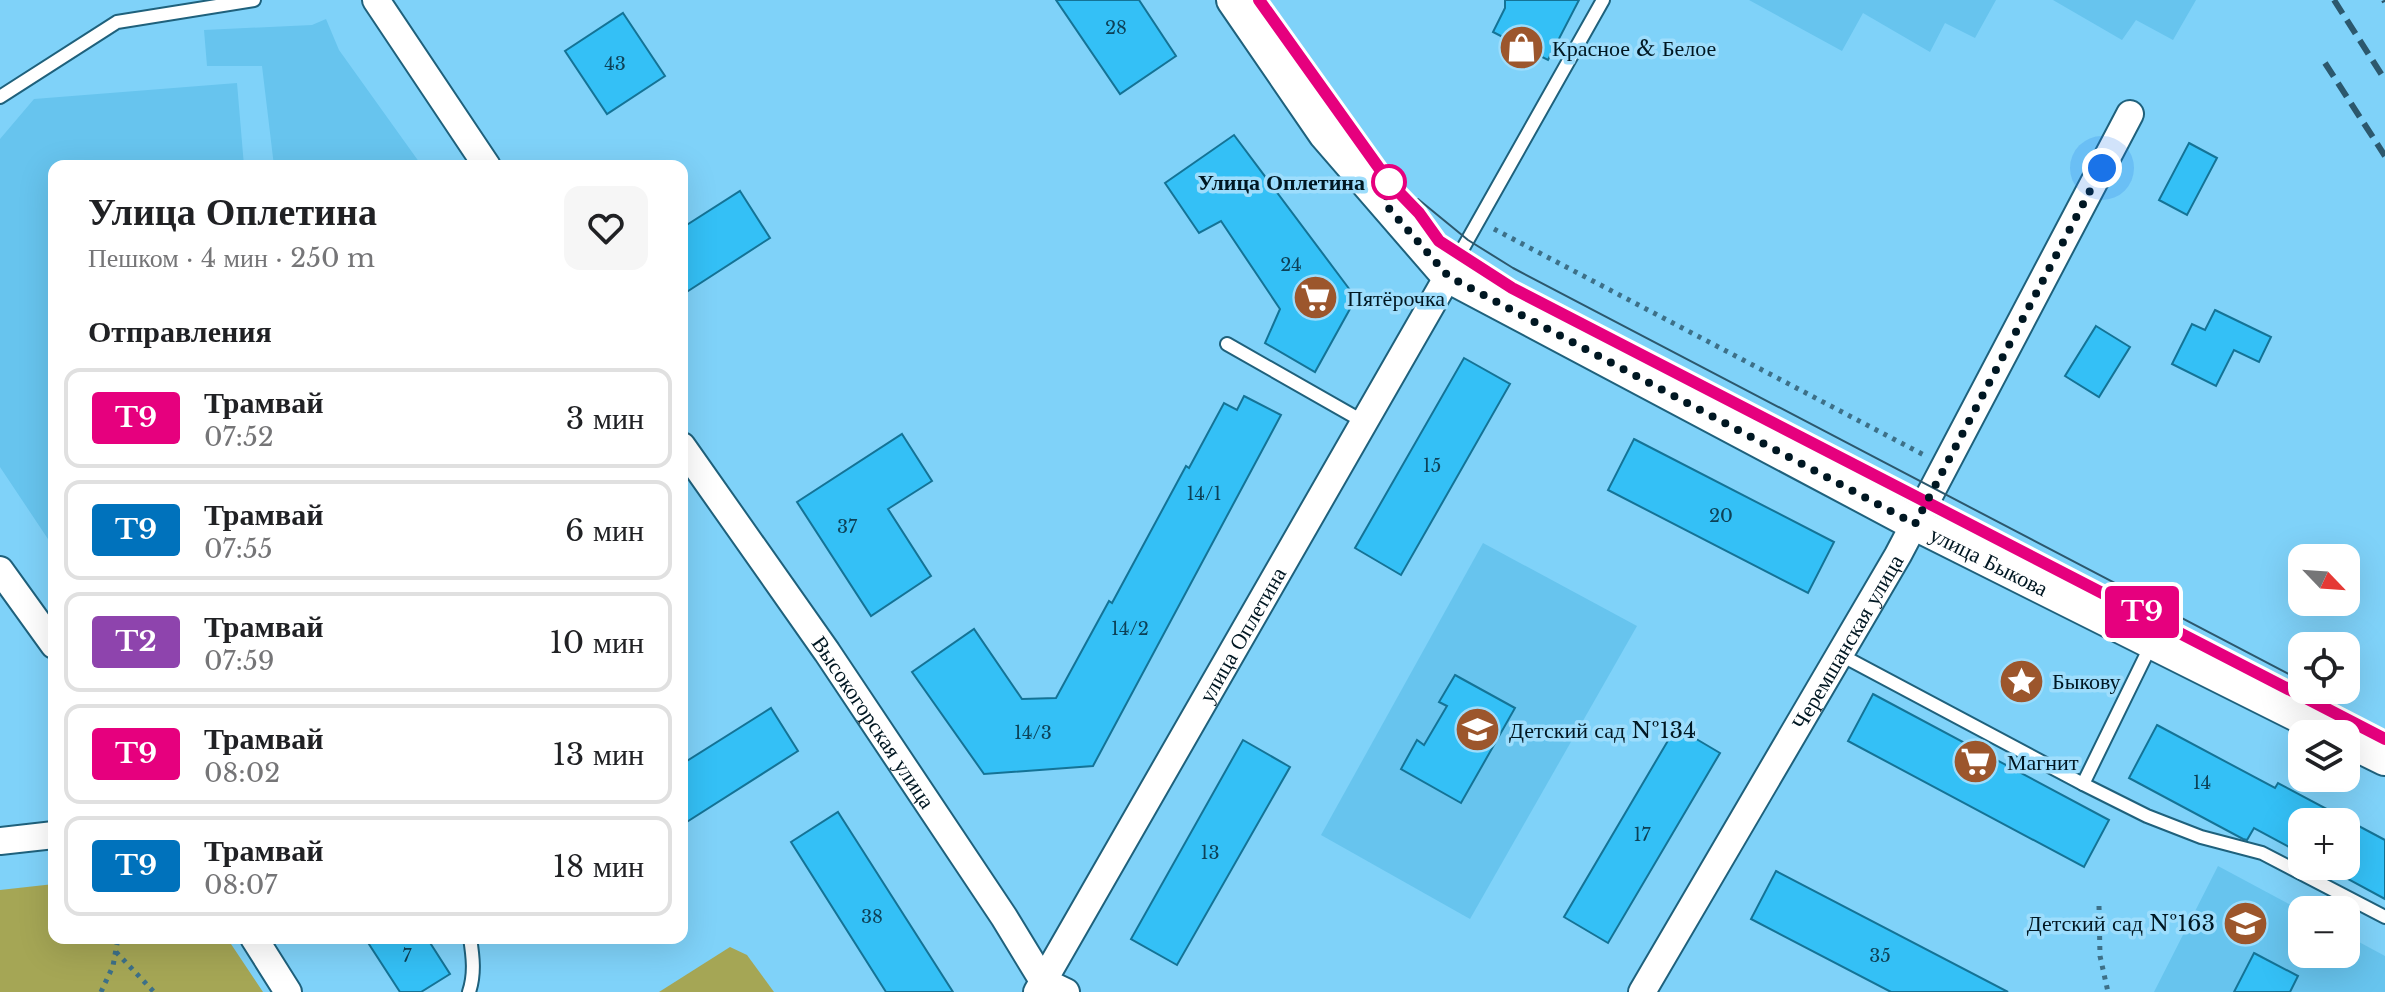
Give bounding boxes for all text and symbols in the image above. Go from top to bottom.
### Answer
house number: 28 [1105,17,1127,39]
shop icon: Красное & Белое [1497,24,1545,72]
place label: Красное & Белое [1552,35,1716,62]
house number: 43 [604,53,626,75]
your location [2082,148,2122,188]
marker: Улица Оплетина [1372,165,1406,199]
place label: Улица Оплетина [1198,169,1365,196]
button: heart [564,186,648,270]
text: Улица Оплетина [88,188,377,235]
text: Пешком · 4 мин · 250 m [88,242,375,274]
house number: 24 [1280,254,1302,276]
supermarket icon: Пятёрочка [1292,274,1340,322]
place label: Пятёрочка [1347,285,1445,312]
text: Отправления [88,313,272,350]
text: Трамвай [204,384,323,421]
text: T9 [115,400,157,435]
text: 3 мин [566,400,644,437]
text: 07:52 [204,421,274,453]
house number: 15 [1423,455,1441,477]
house number: 14/1 [1187,483,1221,505]
text: Трамвай [204,496,323,533]
house number: 20 [1709,505,1733,527]
text: T9 [115,512,157,547]
text: 6 мин [565,512,644,549]
house number: 37 [837,516,858,538]
street label: улица Быкова [1926,520,2053,602]
text: 07:55 [204,533,273,565]
north arrow [2288,544,2360,616]
map controls [2288,544,2360,968]
street label: Черемшанская улица [1786,549,1909,734]
street label: улица Оплетина [1193,562,1292,707]
line badge: T9 [2106,586,2178,638]
text: T9 [2121,594,2163,629]
text: Трамвай [204,608,323,645]
house number: 14/2 [1111,618,1149,640]
text: T2 [115,624,157,659]
text: 10 мин [549,624,644,661]
street label: Высокогорская улица [806,630,941,814]
button: locate [2288,632,2360,704]
text: 07:59 [204,645,275,677]
place icon: Быкову [1997,657,2045,705]
place label: Быкову [2052,668,2121,695]
school or university icon: Детский сад №134 [1454,706,1502,754]
place label: Детский сад №134 [1509,717,1696,744]
text: Трамвай [204,720,323,757]
button: layers [2288,720,2360,792]
house number: 14/3 [1014,722,1052,744]
text: T9 [115,736,157,771]
text: 13 мин [552,736,644,773]
supermarket icon: Магнит [1952,738,2000,786]
place label: Магнит [2007,749,2079,776]
text: 08:02 [204,757,280,789]
house number: 14 [2193,772,2211,794]
button: + [2288,808,2360,880]
house number: 17 [1633,824,1651,846]
text: Трамвай [204,832,323,869]
house number: 13 [1200,842,1220,864]
text: T9 [115,848,157,883]
text: 18 мин [553,848,644,885]
text: 08:07 [204,869,277,901]
button: − [2288,896,2360,968]
school or university icon: Детский сад №163 [2222,899,2270,947]
house number: 38 [861,906,883,928]
place label: Детский сад №163 [2027,910,2215,937]
house number: 7 [402,945,412,967]
house number: 35 [1869,945,1891,967]

